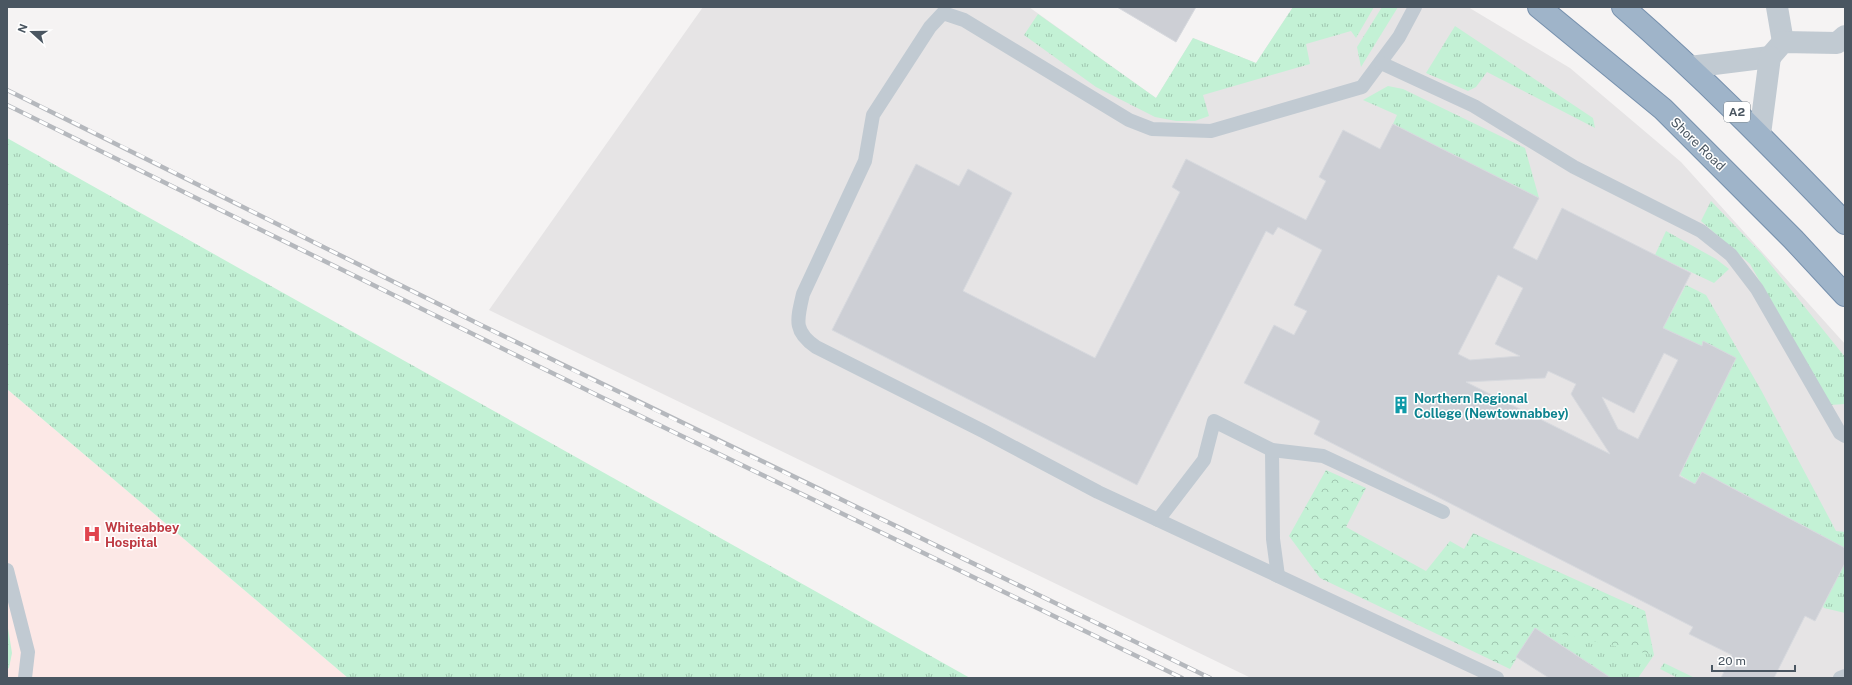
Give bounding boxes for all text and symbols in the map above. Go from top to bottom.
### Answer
north arrow [12,12,52,52]
text: N [16,22,30,35]
road number: A2 [1724,102,1750,122]
street label: Shore Road [1668,114,1728,174]
place label: Northern Regional College (Newtownabbey) [1414,391,1569,421]
building icon: Northern Regional College (Newtownabbey) [1391,395,1411,415]
place label: Whiteabbey Hospital [105,520,180,550]
hospital icon: Whiteabbey Hospital [82,524,102,544]
scale bar [1712,647,1795,673]
text: 20 m [1718,654,1746,668]

